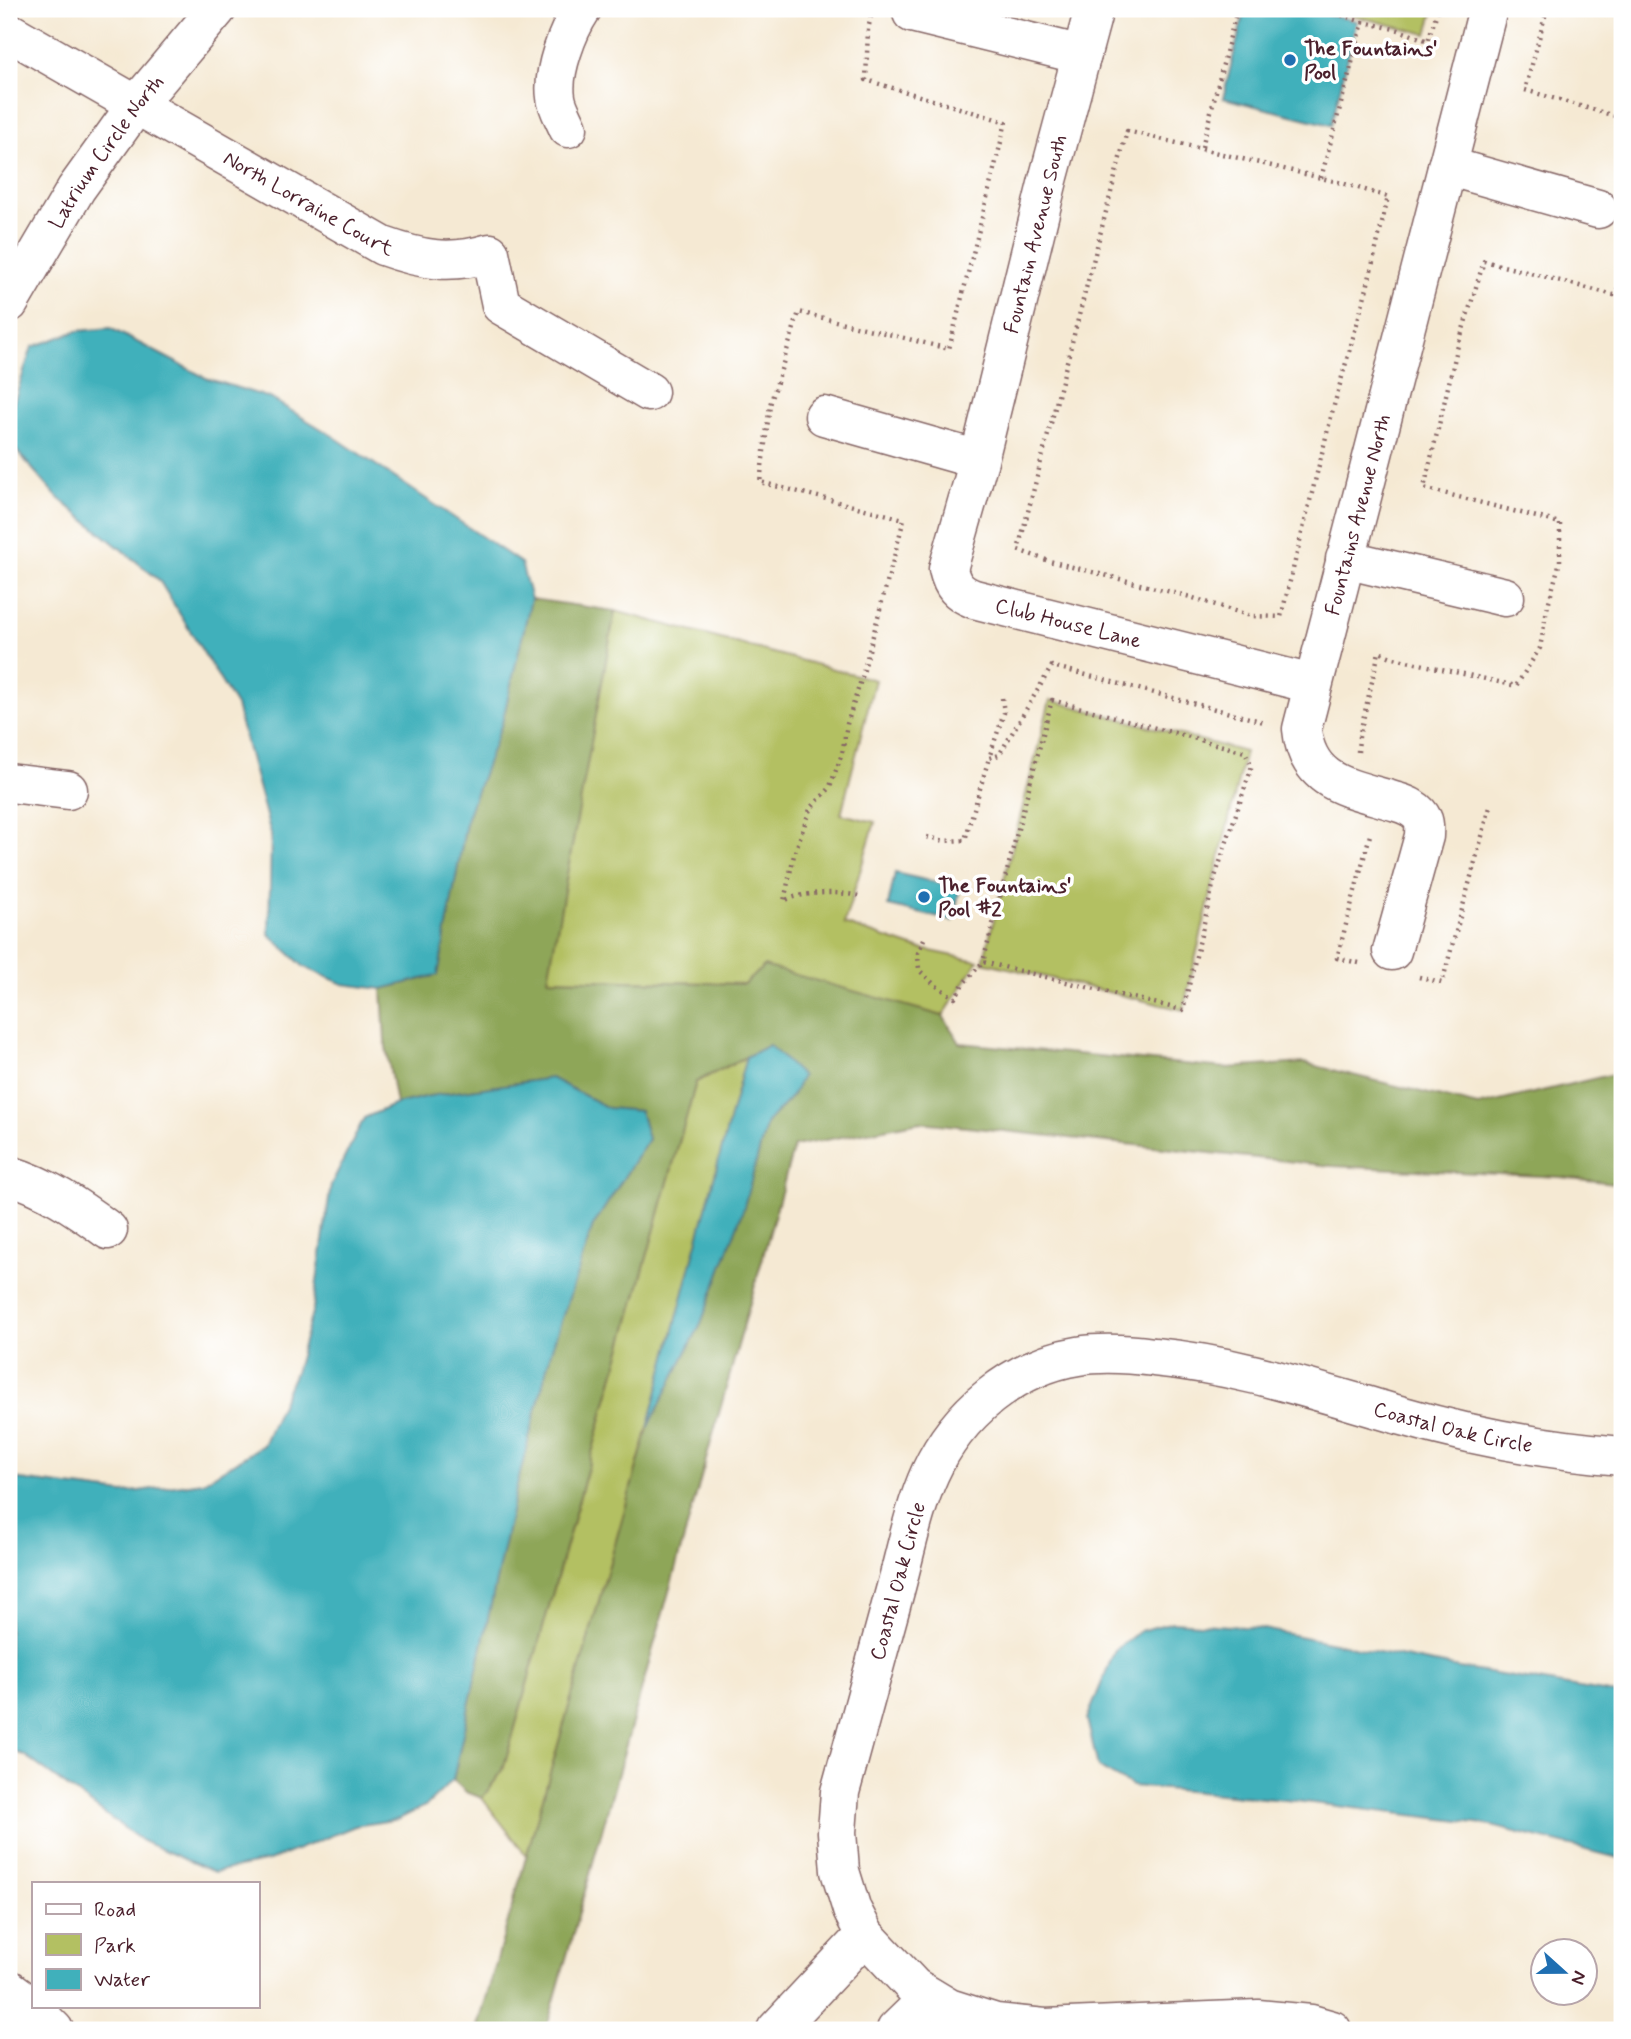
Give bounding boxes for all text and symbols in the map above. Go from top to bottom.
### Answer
place label: The Fountains' Pool [1304,35,1438,87]
marker: The Fountains' Pool [1282,52,1298,68]
street label: Latrium Circle North [43,69,171,234]
street label: Fountain Avenue South [998,132,1074,337]
street label: North Lorraine Court [218,145,397,264]
street label: Fountains Avenue North [1319,411,1398,619]
street label: Club House Lane [992,592,1144,656]
place label: The Fountains' Pool #2 [938,872,1072,924]
marker: The Fountains' Pool #2 [916,889,932,905]
street label: Coastal Oak Circle [1370,1395,1535,1460]
street label: Coastal Oak Circle [864,1498,933,1664]
legend [32,1882,259,2008]
text: Road [94,1896,136,1924]
text: Park [94,1932,136,1960]
north arrow [1530,1938,1600,2008]
text: Water [94,1966,150,1994]
text: N [1565,1967,1592,1988]

